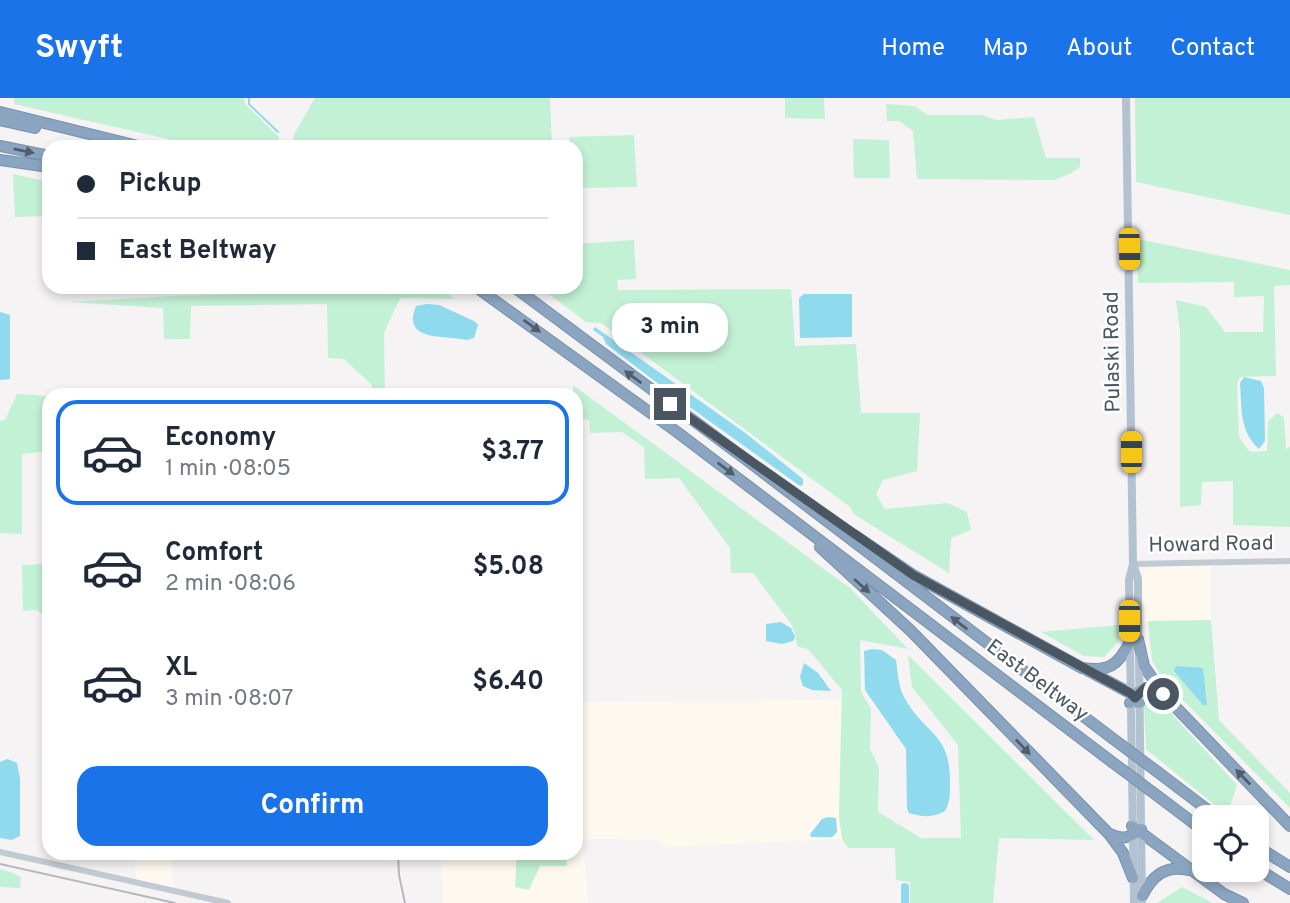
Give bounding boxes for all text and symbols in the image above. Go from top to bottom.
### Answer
text: Swyft [35,28,123,70]
text: Home [881,34,945,64]
text: Map [983,34,1028,64]
text: About [1066,34,1132,64]
text: Contact [1170,34,1255,64]
one-way arrow [14,146,36,157]
text: Pickup [119,168,202,201]
car [1119,228,1140,270]
text: East Beltway [119,235,277,268]
street label: Pulaski Road [1098,291,1128,413]
callout: 3 min [612,302,728,352]
text: 3 min [640,313,700,342]
one-way arrow [523,318,541,332]
one-way arrow [624,370,642,384]
route end [654,388,686,420]
icon: car [81,421,144,484]
text: Economy [165,422,276,455]
car [1121,431,1142,473]
text: $3.77 [481,436,544,469]
text: 1 min · 08:05 [165,455,291,484]
one-way arrow [717,462,735,476]
street label: Howard Road [1148,530,1274,560]
icon: car [81,536,144,599]
text: Comfort [165,537,263,570]
text: $5.08 [473,551,544,584]
text: 2 min · 08:06 [165,570,296,599]
one-way arrow [853,577,870,593]
car [1119,600,1140,642]
one-way arrow [951,616,969,631]
street label: East Beltway [980,634,1094,728]
icon: car [81,651,144,714]
text: XL [165,652,197,685]
text: $6.40 [472,666,544,699]
route start [1147,678,1179,710]
text: 3 min · 08:07 [165,685,293,714]
one-way arrow [1014,738,1031,754]
button: Confirm [77,766,548,846]
one-way arrow [1235,769,1251,786]
map controls [1192,805,1269,882]
button: locate [1192,805,1269,882]

